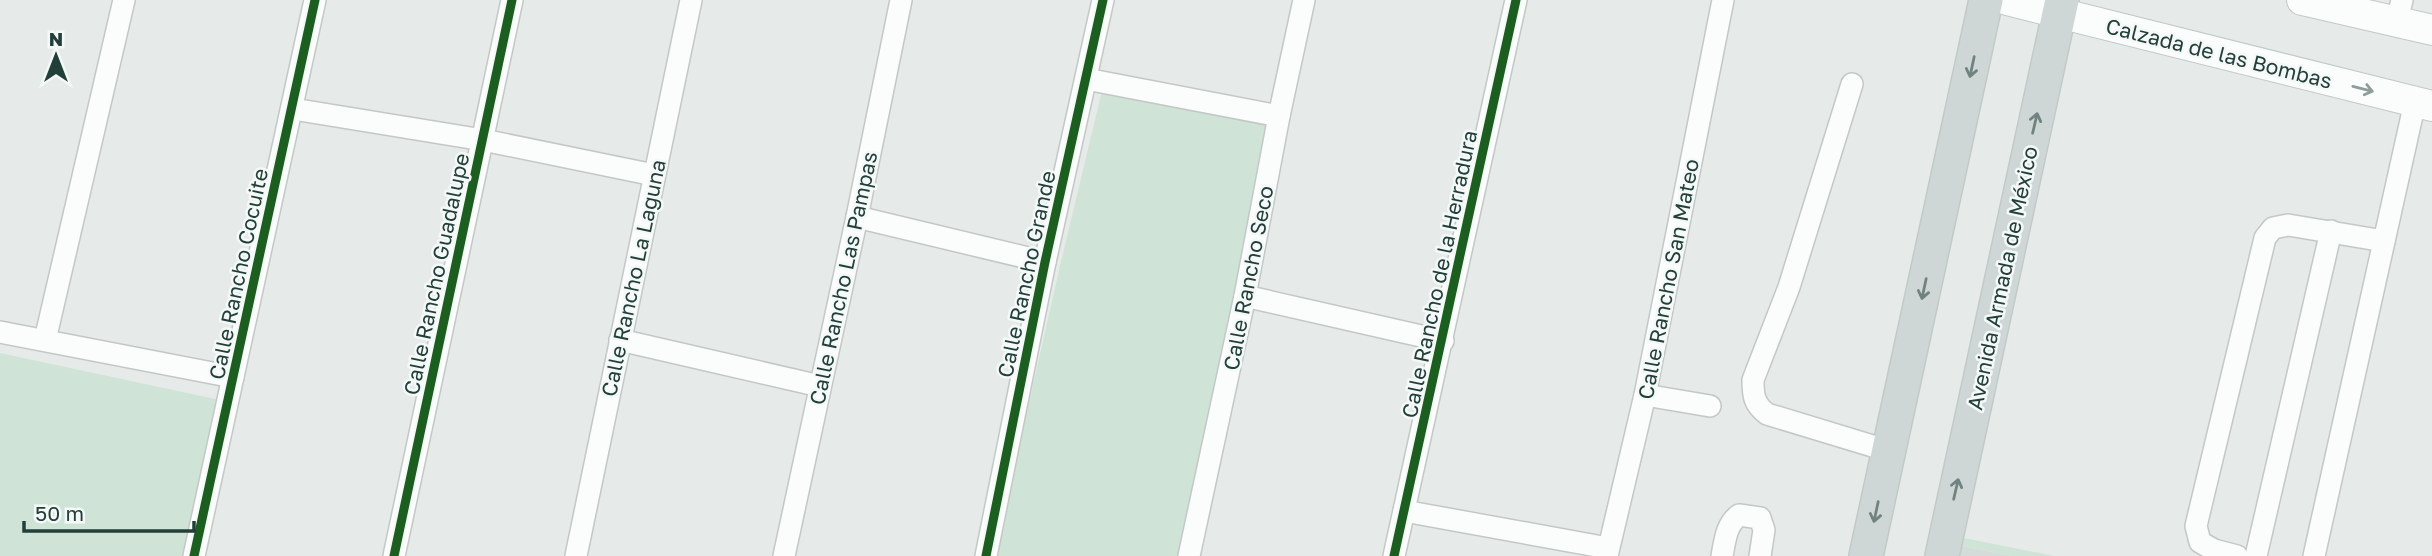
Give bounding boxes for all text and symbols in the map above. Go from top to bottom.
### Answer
street label: Calzada de las Bombas [2103,12,2335,94]
north arrow [21,21,91,91]
text: N [49,27,63,50]
one-way arrow [1964,55,1978,78]
one-way arrow [2351,83,2374,96]
one-way arrow [2028,112,2042,135]
street label: Calle Rancho de la Herradura [1396,128,1482,420]
street label: Avenida Armada de México [1961,144,2043,412]
street label: Calle Rancho Las Pampas [803,149,883,407]
street label: Calle Rancho Guadalupe [398,151,474,397]
street label: Calle Rancho La Laguna [595,157,671,399]
street label: Calle Rancho San Mateo [1632,157,1704,401]
street label: Calle Rancho Cocuite [203,166,273,382]
street label: Calle Rancho Grande [991,168,1061,380]
street label: Calle Rancho Seco [1217,183,1279,373]
one-way arrow [1916,277,1930,300]
one-way arrow [1950,478,1964,501]
scale bar [24,490,194,534]
text: 50 m [35,500,84,526]
one-way arrow [1869,500,1882,523]

